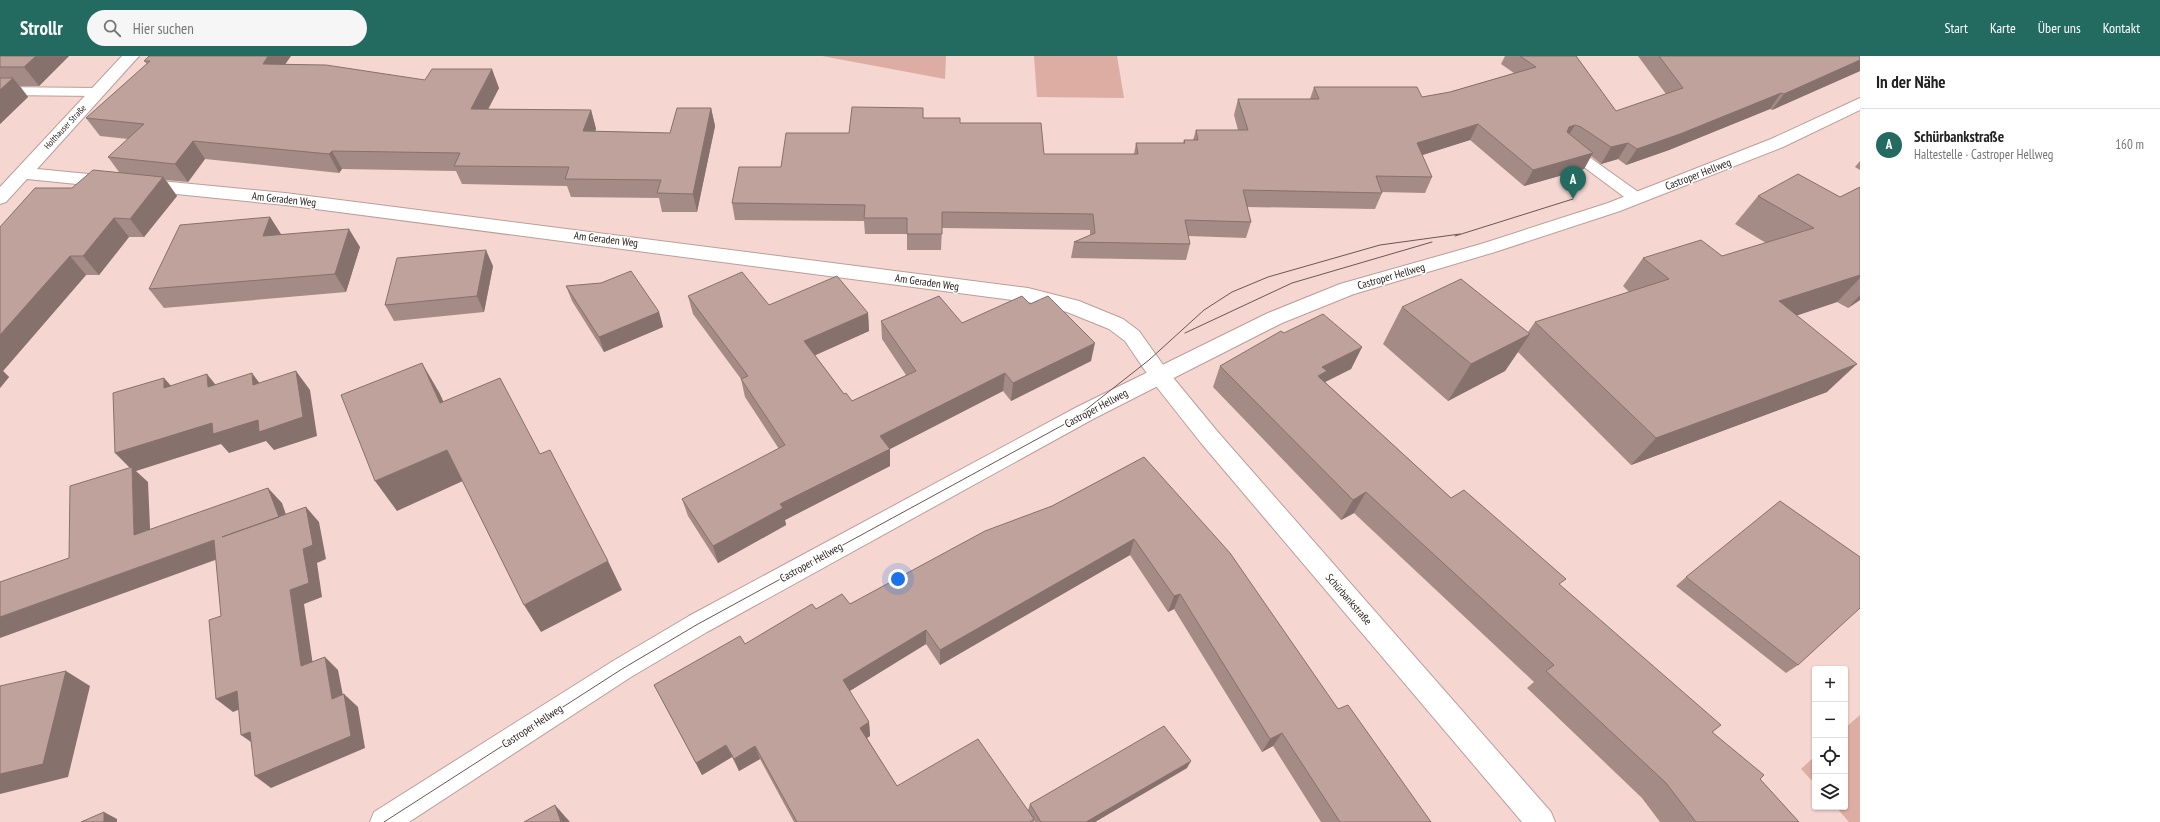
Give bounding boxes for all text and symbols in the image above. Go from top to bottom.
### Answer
search box [87,10,367,46]
text: Strollr [20,16,63,40]
icon: search [101,17,123,39]
text: Hier suchen [133,19,194,38]
text: Start [1944,19,1968,37]
text: Karte [1990,19,2016,37]
text: Über uns [2038,19,2081,37]
text: Kontakt [2103,19,2140,37]
text: In der Nähe [1876,71,1946,93]
street label: Holthauser Straße [41,102,88,151]
text: Schürbankstraße [1914,127,2004,146]
text: A [1886,136,1892,153]
text: 160 m [2115,136,2144,153]
text: Haltestelle · Castroper Hellweg [1914,146,2053,163]
street label: Castroper Hellweg [1663,155,1733,193]
pin: A [1560,166,1586,199]
street label: Am Geraden Weg [251,189,317,209]
street label: Am Geraden Weg [573,228,639,250]
street label: Castroper Hellweg [1356,260,1427,292]
street label: Am Geraden Weg [894,271,960,293]
street label: Castroper Hellweg [1062,385,1130,431]
street label: Castroper Hellweg [777,539,845,585]
your location [888,569,908,589]
street label: Schürbankstraße [1323,570,1375,628]
map controls [1812,666,1848,810]
button: + [1812,666,1848,702]
street label: Castroper Hellweg [499,701,565,751]
button: − [1812,702,1848,738]
button: locate [1812,738,1848,774]
button: layers [1812,774,1848,810]

